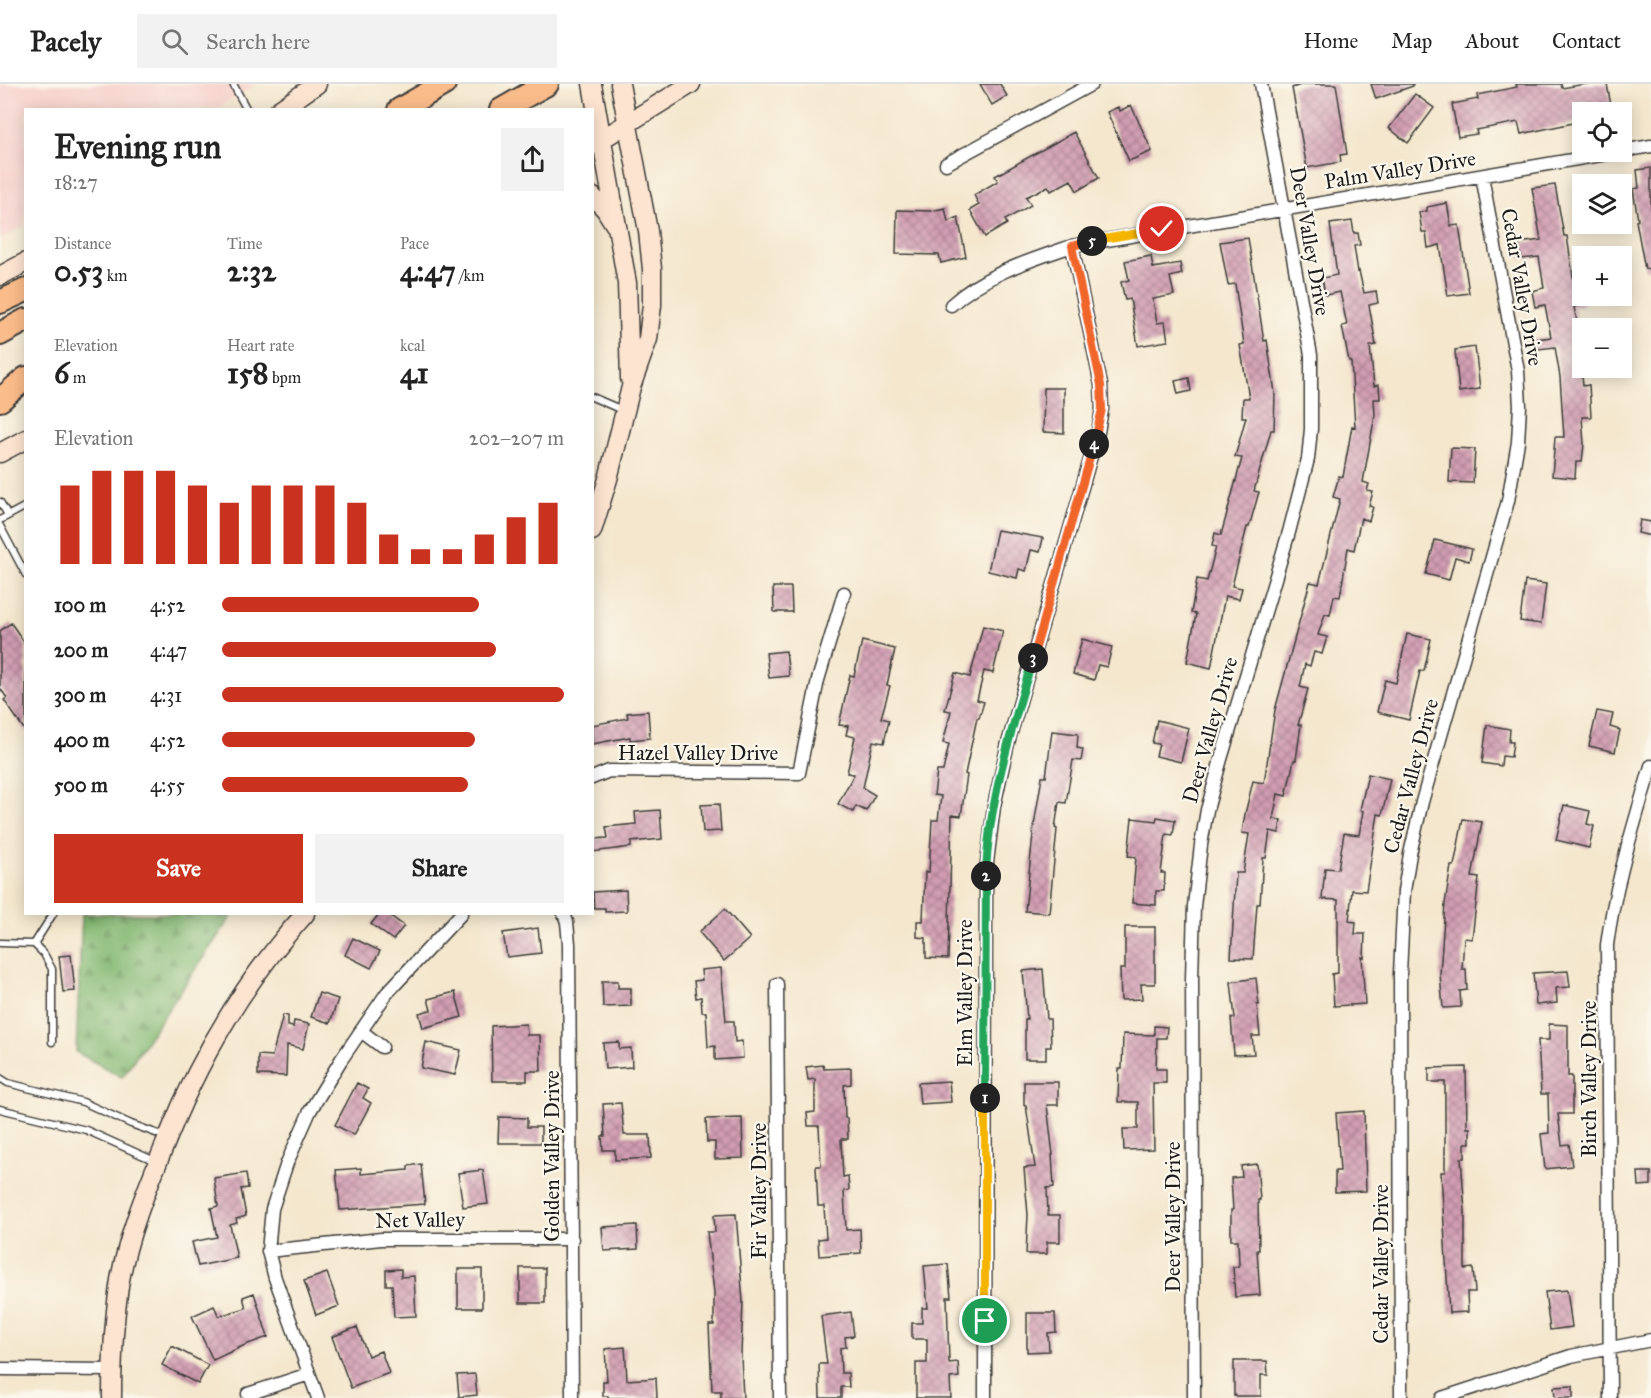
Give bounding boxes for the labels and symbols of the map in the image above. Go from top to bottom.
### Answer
street label: Palm Valley Drive [1322,145,1478,195]
street label: Deer Valley Drive [1284,164,1336,318]
pin [1136,203,1187,254]
street label: Cedar Valley Drive [1495,206,1549,368]
pin: 5 [1077,226,1107,256]
pin: 4 [1079,429,1109,459]
pin: 3 [1018,643,1048,673]
street label: Deer Valley Drive [1177,654,1243,806]
street label: Cedar Valley Drive [1378,695,1444,856]
street label: Hazel Valley Drive [618,740,778,766]
pin: 2 [971,861,1001,891]
street label: Elm Valley Drive [952,919,978,1067]
street label: Birch Valley Drive [1576,1000,1602,1158]
street label: Golden Valley Drive [539,1070,565,1242]
pin: 1 [970,1083,1000,1113]
street label: Fir Valley Drive [746,1122,772,1259]
street label: Deer Valley Drive [1160,1141,1186,1293]
street label: Cedar Valley Drive [1368,1184,1394,1344]
street label: Net Valley [375,1206,466,1234]
pin [959,1295,1010,1346]

